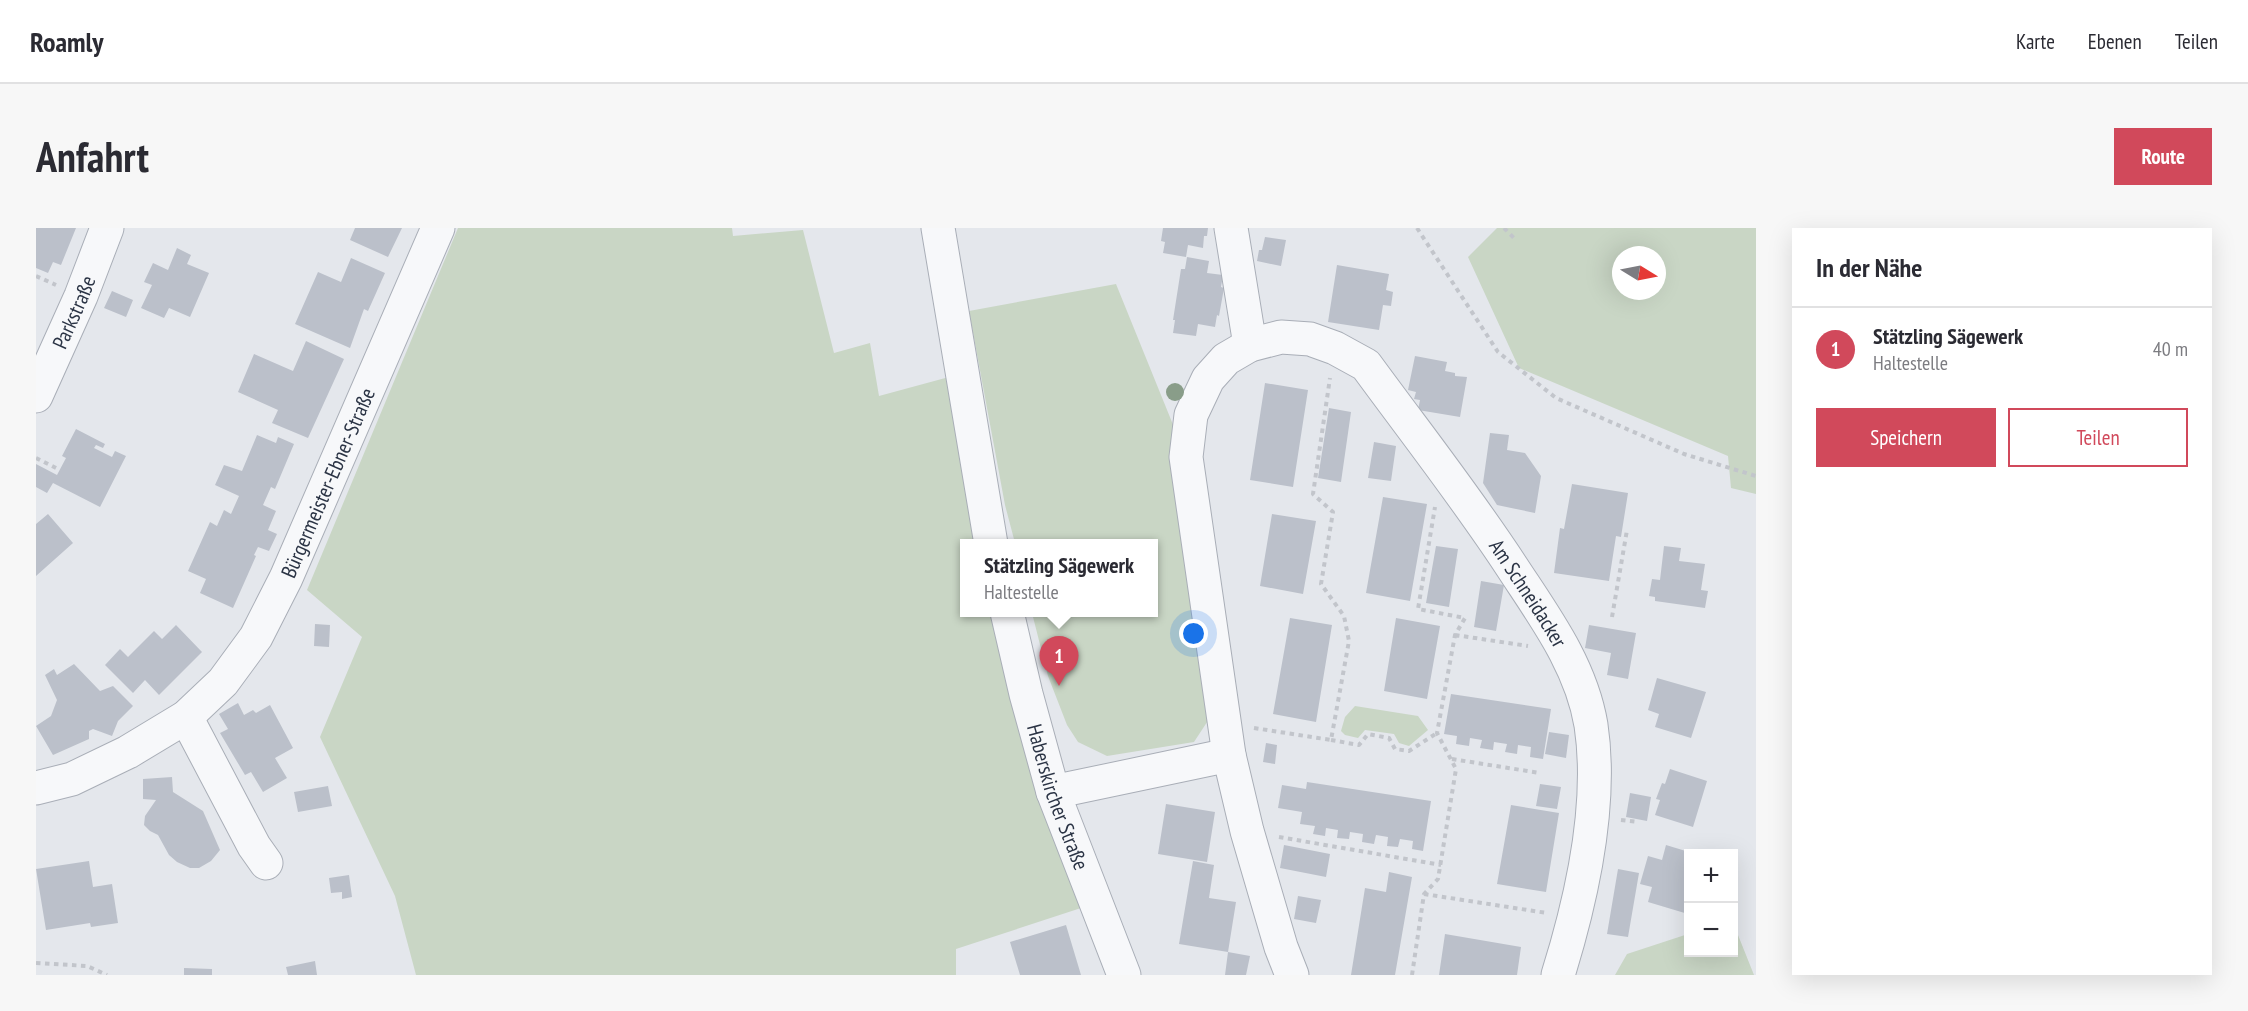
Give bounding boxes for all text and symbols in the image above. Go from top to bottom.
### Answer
text: Roamly [30,23,104,60]
text: Karte [2016,28,2055,55]
text: Ebenen [2088,28,2142,55]
text: Teilen [2175,28,2218,55]
button: Route [2114,128,2212,185]
text: Anfahrt [36,129,149,184]
north arrow [1612,246,1666,300]
text: In der Nähe [1816,251,1922,284]
street label: Parkstraße [46,272,101,353]
text: Stätzling Sägewerk [1873,322,2023,350]
text: 1 [1831,336,1840,362]
text: 40 m [2153,336,2188,362]
text: Haltestelle [1873,350,1948,376]
street label: Bürgermeister-Ebner-Straße [274,383,381,582]
button: Speichern [1816,408,1996,467]
button: Teilen [2008,408,2188,467]
street label: Am Schneidacker [1484,534,1573,652]
popup [960,539,1158,617]
text: Stätzling Sägewerk [984,551,1134,579]
text: Haltestelle [984,579,1059,605]
your location [1179,619,1208,648]
pin: 1 [1040,636,1078,686]
street label: Haberskircher Straße [1021,721,1095,874]
map controls [1684,849,1738,957]
button: + [1684,849,1738,903]
button: − [1684,903,1738,957]

